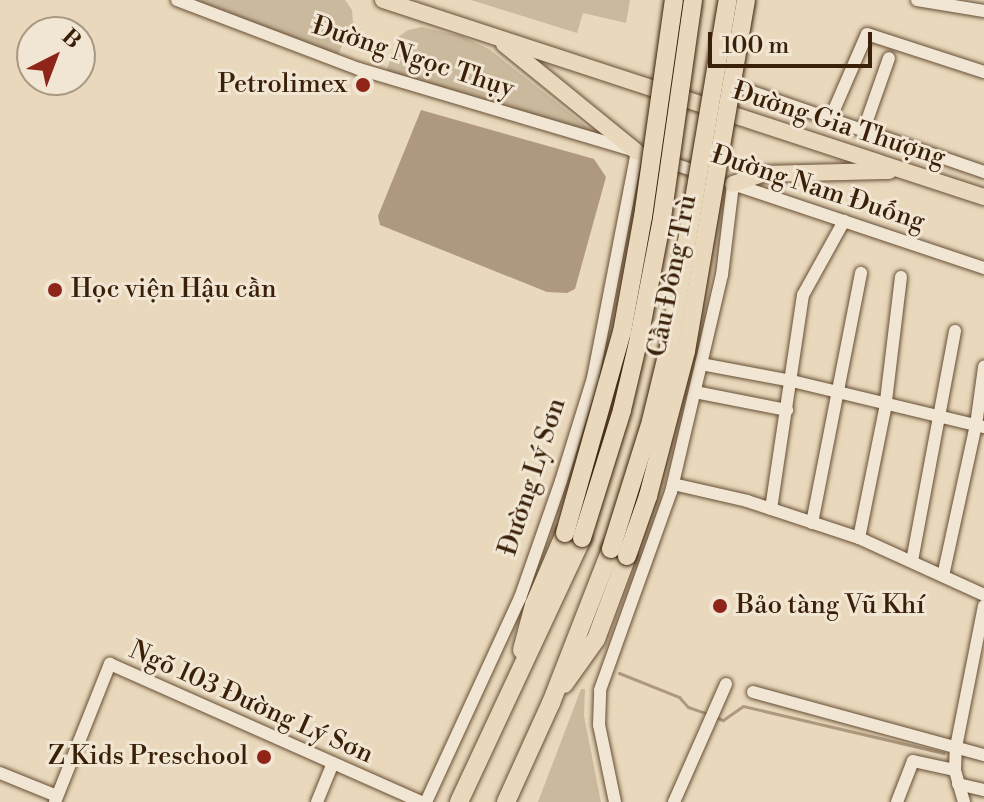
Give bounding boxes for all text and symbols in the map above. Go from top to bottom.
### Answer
street label: Đường Ngọc Thụy [308,11,518,105]
north arrow [16,16,96,96]
scale bar [712,16,876,66]
text: B [56,24,86,55]
text: 100 m [722,31,789,61]
place label: Petrolimex [218,69,347,101]
marker: Petrolimex [354,76,372,94]
street label: Đường Gia Thượng [729,76,949,174]
street label: Đường Nam Đuống [707,140,929,238]
street label: Cầu Đông Trù [642,192,704,360]
place label: Học viện Hậu cần [71,274,276,306]
marker: Học viện Hậu cần [46,281,64,299]
street label: Đường Lý Sơn [493,394,573,560]
place label: Bảo tàng Vũ Khí [736,590,925,622]
marker: Bảo tàng Vũ Khí [711,597,729,615]
street label: Ngõ 103 Đường Lý Sơn [124,635,378,771]
place label: Z Kids Preschool [48,741,248,773]
marker: Z Kids Preschool [255,748,273,766]

